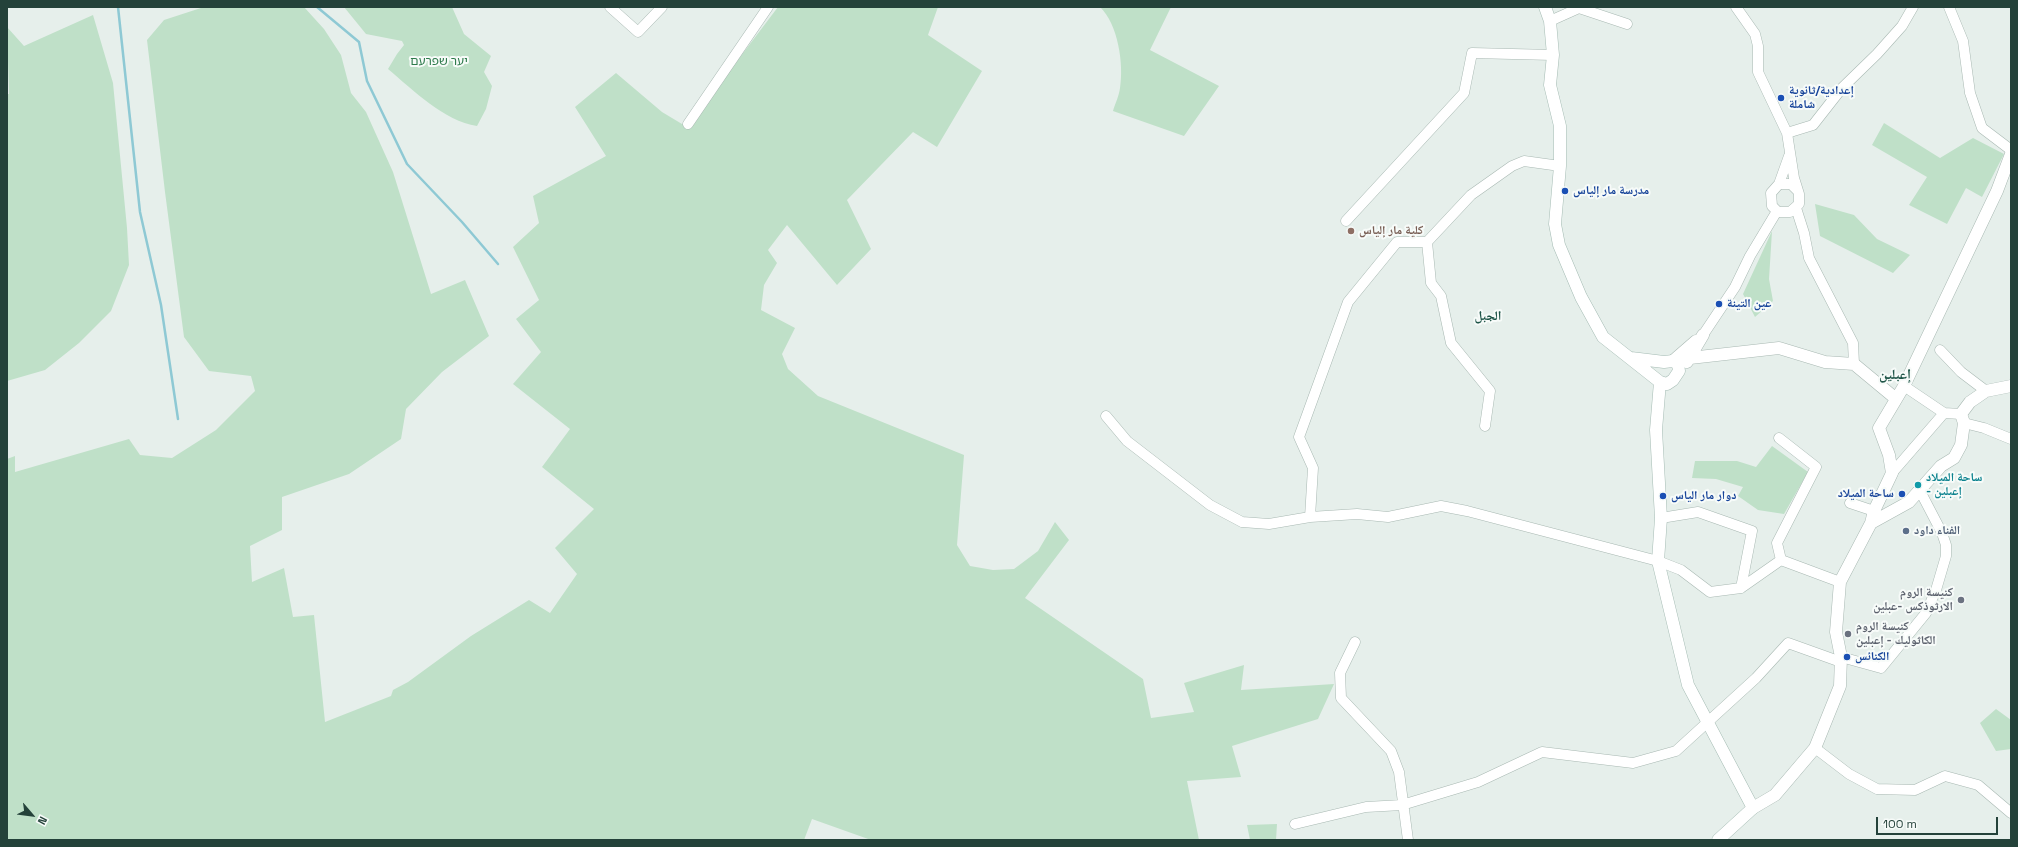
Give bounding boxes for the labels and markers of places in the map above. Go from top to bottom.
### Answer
place label: إعدادية/ثانوية شاملة [1789,84,1854,112]
marker: إعدادية/ثانوية شاملة [1776,93,1786,103]
place label: مدرسة مار إلياس [1573,184,1649,198]
marker: مدرسة مار إلياس [1560,186,1570,196]
place label: كلية مار إلياس [1359,224,1423,238]
marker: كلية مار إلياس [1346,226,1356,236]
place label: عين التينة [1727,297,1772,311]
marker: عين التينة [1714,299,1724,309]
place label: ساحة الميلاد - إعبلين [1926,471,1982,499]
marker: ساحة الميلاد - إعبلين [1913,480,1923,490]
place label: ساحة الميلاد [1838,487,1894,501]
place label: دوار مار الياس [1671,489,1736,503]
marker: ساحة الميلاد [1897,489,1907,499]
marker: دوار مار الياس [1658,491,1668,501]
place label: الفناء داود [1914,524,1960,538]
marker: الفناء داود [1901,526,1911,536]
place label: كنيسة الروم الارثوذكس -عبلين [1873,586,1953,614]
marker: كنيسة الروم الارثوذكس -عبلين [1956,595,1966,605]
place label: كنيسة الروم الكاثوليك - إعبلين [1856,620,1936,648]
marker: كنيسة الروم الكاثوليك - إعبلين [1843,629,1853,639]
place label: الكنائس [1855,650,1889,664]
marker: الكنائس [1842,652,1852,662]

